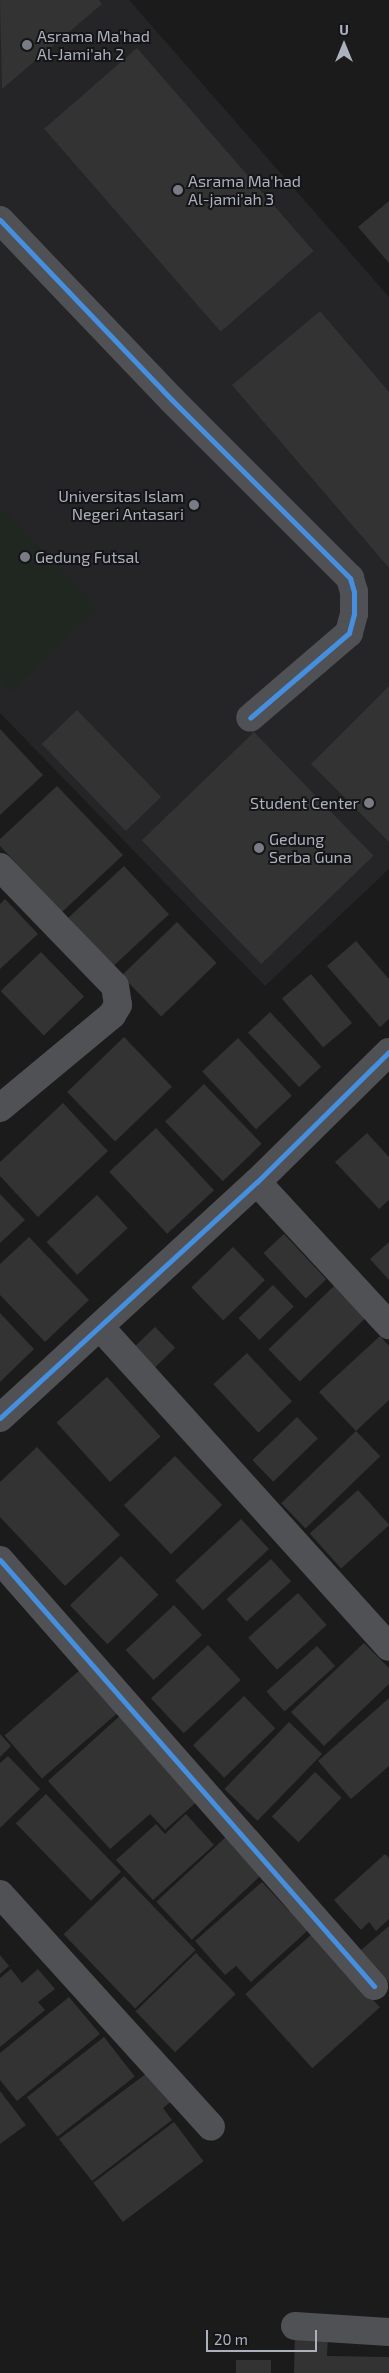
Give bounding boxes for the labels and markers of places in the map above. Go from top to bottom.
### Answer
place label: Asrama Ma'had Al-Jami'ah 2 [37,26,150,64]
marker: Asrama Ma'had Al-Jami'ah 2 [21,39,33,51]
place label: Asrama Ma'had Al-jami'ah 3 [188,171,301,209]
marker: Asrama Ma'had Al-jami'ah 3 [172,184,184,196]
place label: Universitas Islam Negeri Antasari [58,486,184,524]
marker: Universitas Islam Negeri Antasari [188,499,200,511]
place label: Gedung Futsal [35,547,139,567]
marker: Gedung Futsal [19,551,31,563]
place label: Student Center [250,793,359,813]
marker: Student Center [363,797,375,809]
place label: Gedung Serba Guna [269,829,352,867]
marker: Gedung Serba Guna [253,842,265,854]

